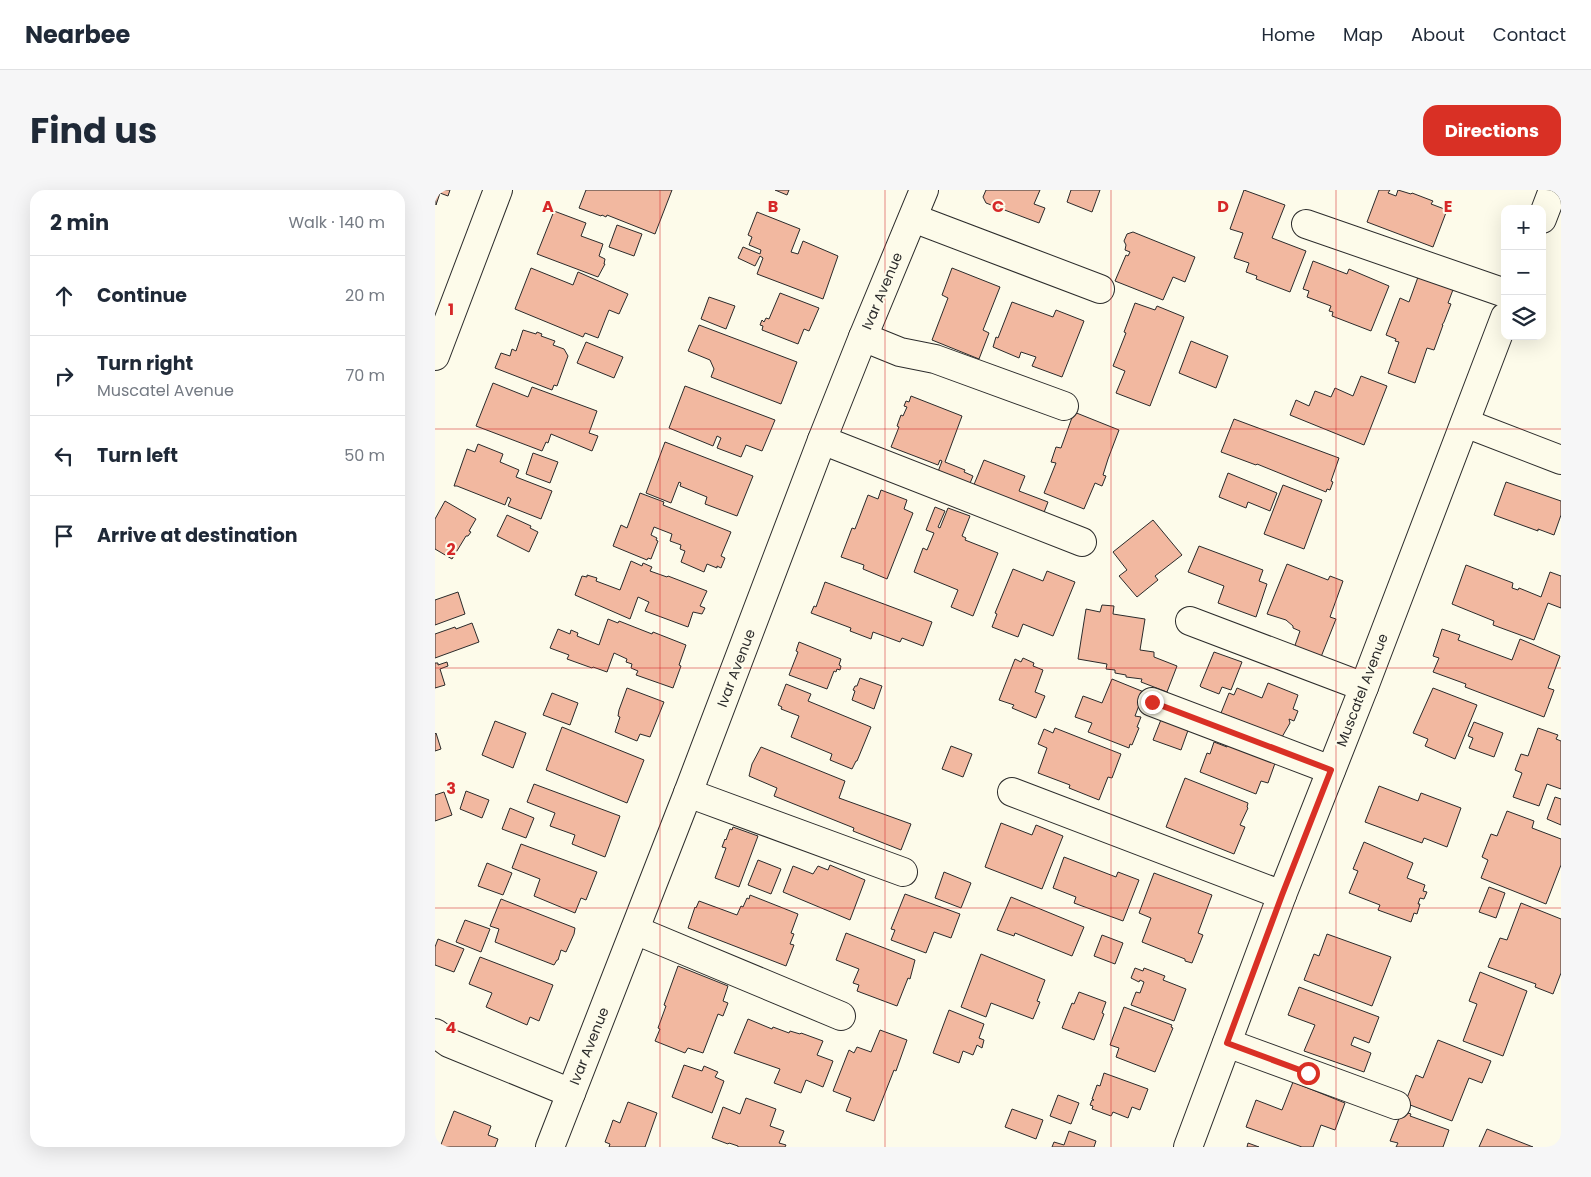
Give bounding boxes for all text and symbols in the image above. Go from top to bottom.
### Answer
text: Nearbee [25,18,130,51]
text: Home [1261,22,1315,47]
text: Map [1343,22,1383,47]
text: About [1411,22,1465,47]
text: Contact [1493,22,1566,47]
button: Directions [1423,105,1561,156]
text: Find us [30,106,157,155]
text: A [542,195,554,218]
text: B [768,195,778,218]
text: C [992,195,1004,218]
text: D [1217,195,1229,218]
text: E [1444,195,1452,218]
map controls [1501,205,1546,340]
button: + [1501,205,1546,250]
text: 2 min [50,208,109,237]
text: Walk · 140 m [288,211,385,234]
street label: Ivar Avenue [857,249,907,333]
button: − [1501,250,1546,295]
icon: ahead [50,282,78,310]
text: Continue [97,282,187,309]
text: 20 m [345,284,385,307]
button: layers [1501,295,1546,340]
text: 1 [448,298,454,321]
text: Turn right [97,350,193,377]
icon: right [50,362,78,390]
text: 70 m [345,364,385,387]
text: Muscatel Avenue [97,379,234,402]
icon: left [50,442,78,470]
text: Turn left [97,442,178,469]
text: 50 m [344,444,385,467]
icon: arrive [50,522,78,550]
text: Arrive at destination [97,522,298,549]
text: 2 [446,538,456,561]
street label: Ivar Avenue [712,626,760,710]
street label: Muscatel Avenue [1331,630,1393,750]
route end [1141,691,1164,714]
text: 3 [446,777,456,800]
street label: Ivar Avenue [564,1004,614,1088]
text: 4 [446,1016,457,1039]
route start [1297,1062,1320,1085]

